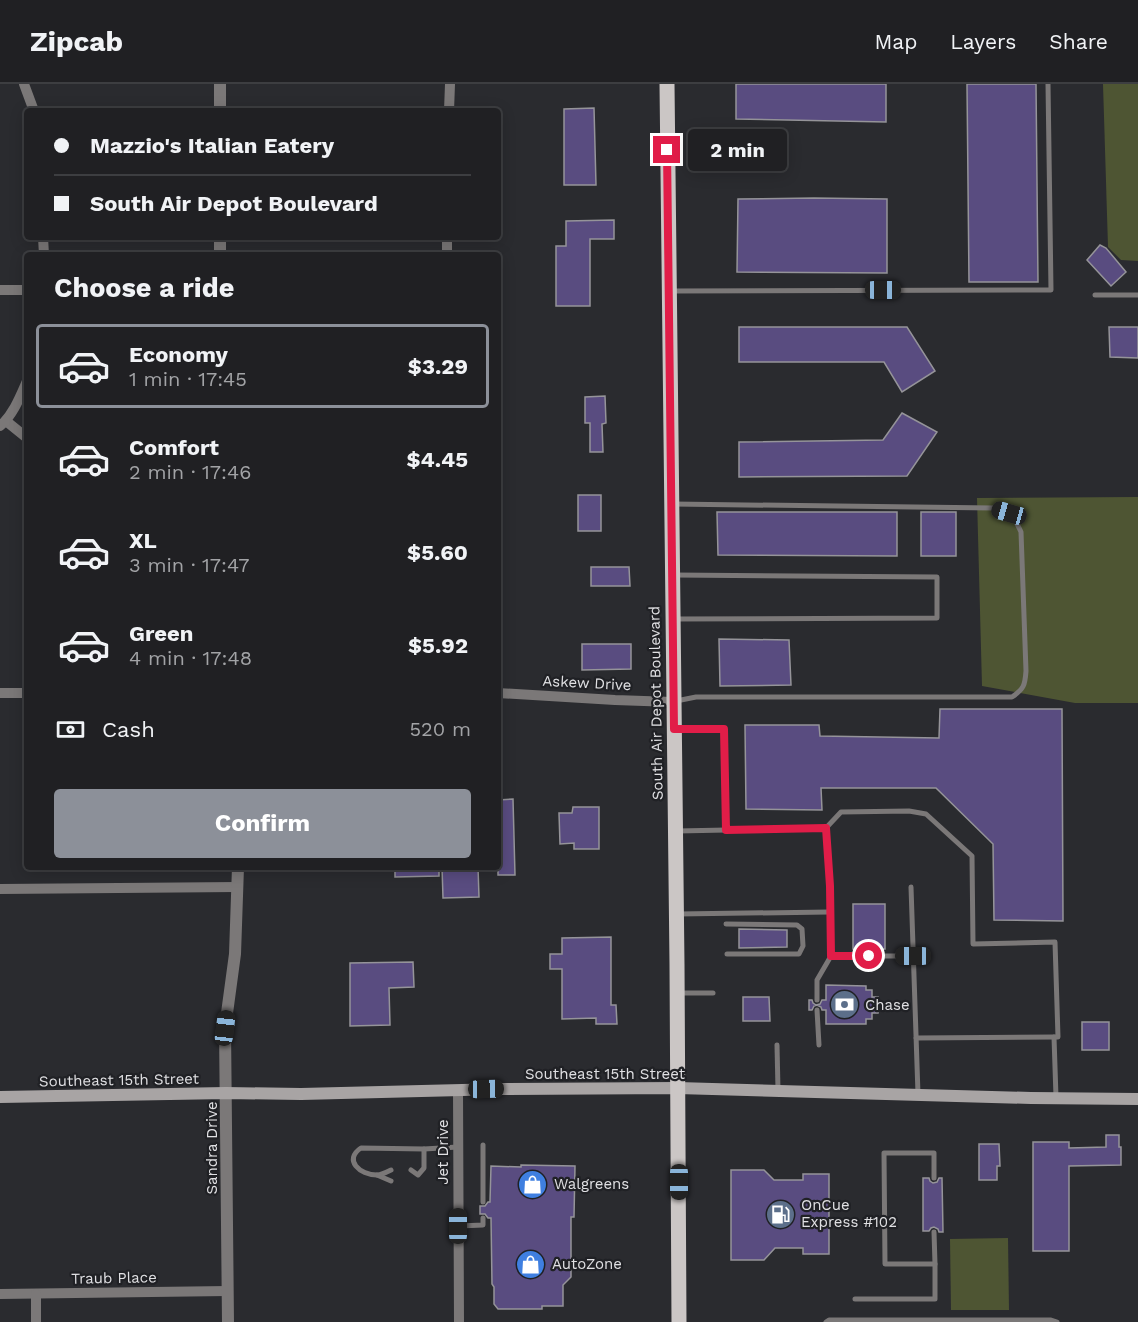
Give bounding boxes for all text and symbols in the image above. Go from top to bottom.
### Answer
text: Zipcab [30,25,123,58]
text: Map [874,29,917,54]
text: Layers [950,29,1016,54]
text: Share [1049,29,1108,54]
callout: 2 min [688,129,787,171]
text: Mazzio's Italian Eatery [90,133,334,158]
route end [653,136,680,163]
text: 2 min [710,138,765,162]
text: South Air Depot Boulevard [90,191,378,216]
text: Choose a ride [54,272,234,304]
car [865,281,901,299]
icon: car [57,339,111,393]
text: Economy [129,342,228,367]
text: $3.29 [408,354,468,379]
text: 1 min · 17:45 [129,367,247,391]
icon: car [57,432,111,486]
text: Comfort [129,435,219,460]
text: $4.45 [406,447,468,472]
text: 2 min · 17:46 [129,460,251,484]
car [989,499,1029,527]
icon: car [57,525,111,579]
text: XL [129,528,157,553]
text: $5.60 [407,540,468,565]
text: 3 min · 17:47 [129,553,249,577]
street label: South Air Depot Boulevard [645,606,667,800]
icon: car [57,618,111,672]
text: Green [129,621,193,646]
text: $5.92 [408,633,468,658]
text: 4 min · 17:48 [129,646,252,670]
street label: Askew Drive [542,672,632,694]
icon: cash [54,713,87,746]
text: Cash [102,717,155,742]
text: 520 m [409,717,471,741]
button: Confirm [54,789,471,858]
route start [855,942,882,969]
car [895,947,931,965]
bank icon: Chase [828,989,860,1021]
place label: Chase [865,996,910,1014]
car [214,1009,236,1047]
street label: Southeast 15th Street [525,1065,686,1083]
street label: Southeast 15th Street [39,1070,200,1090]
car [468,1080,504,1098]
street label: Sandra Drive [203,1101,221,1195]
street label: Jet Drive [434,1119,452,1185]
car [670,1164,688,1200]
shop icon: Walgreens [517,1168,549,1200]
place label: Walgreens [554,1175,629,1193]
place label: OnCue Express #102 [801,1196,897,1231]
fuel station icon: OnCue Express #102 [764,1198,796,1230]
car [449,1208,467,1244]
shop icon: AutoZone [515,1248,547,1280]
place label: AutoZone [552,1255,622,1273]
street label: Traub Place [71,1268,157,1288]

